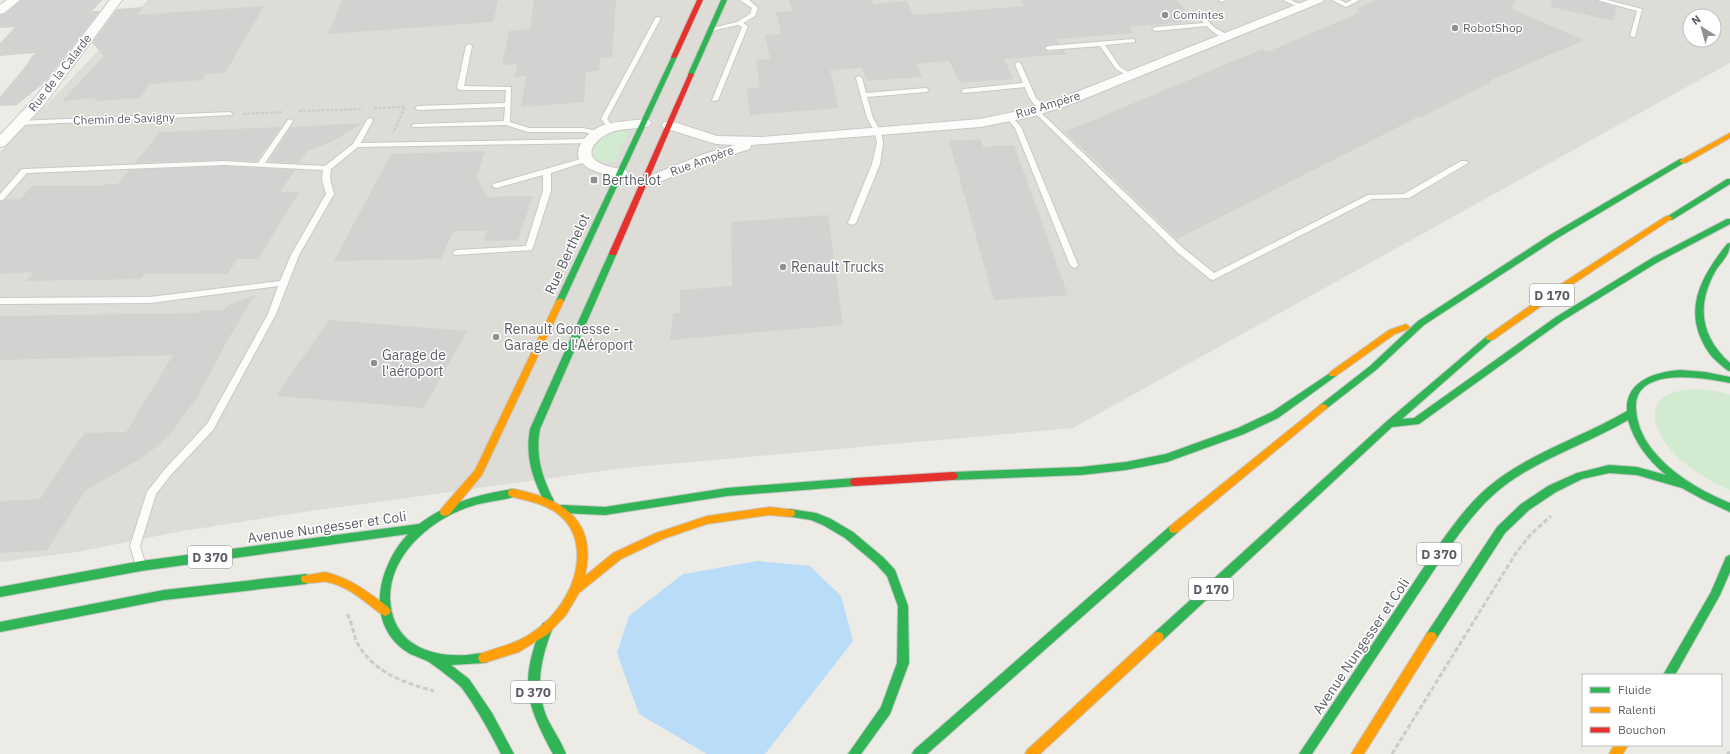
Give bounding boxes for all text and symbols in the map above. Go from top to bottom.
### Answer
place label: Comintes [1173,7,1224,22]
north arrow [1682,8,1722,48]
marker: Comintes [1160,10,1170,20]
text: N [1689,12,1703,28]
place label: RobotShop [1463,20,1523,35]
marker: RobotShop [1450,23,1460,33]
street label: Rue de la Calarde [25,31,95,114]
street label: Rue Ampère [1014,88,1082,121]
street label: Chemin de Savigny [73,109,175,128]
street label: Rue Ampère [668,142,736,179]
place label: Berthelot [602,171,661,189]
marker: Berthelot [589,175,599,185]
street label: Rue Berthelot [540,211,594,297]
place label: Renault Trucks [791,258,885,276]
marker: Renault Trucks [778,262,788,272]
road number: D 170 [1530,284,1574,306]
place label: Renault Gonesse - Garage de l'Aéroport [504,320,633,354]
marker: Renault Gonesse - Garage de l'Aéroport [491,332,501,342]
place label: Garage de l'aéroport [382,346,446,380]
marker: Garage de l'aéroport [369,358,379,368]
street label: Avenue Nungesser et Coli [246,507,408,547]
road number: D 370 [1417,543,1461,565]
road number: D 370 [188,546,232,568]
street label: Avenue Nungesser et Coli [1309,575,1413,717]
road number: D 170 [1189,578,1233,600]
legend [1582,674,1722,746]
road number: D 370 [511,681,555,703]
text: Fluide [1618,682,1652,697]
text: Ralenti [1618,702,1656,717]
text: Bouchon [1618,722,1666,737]

